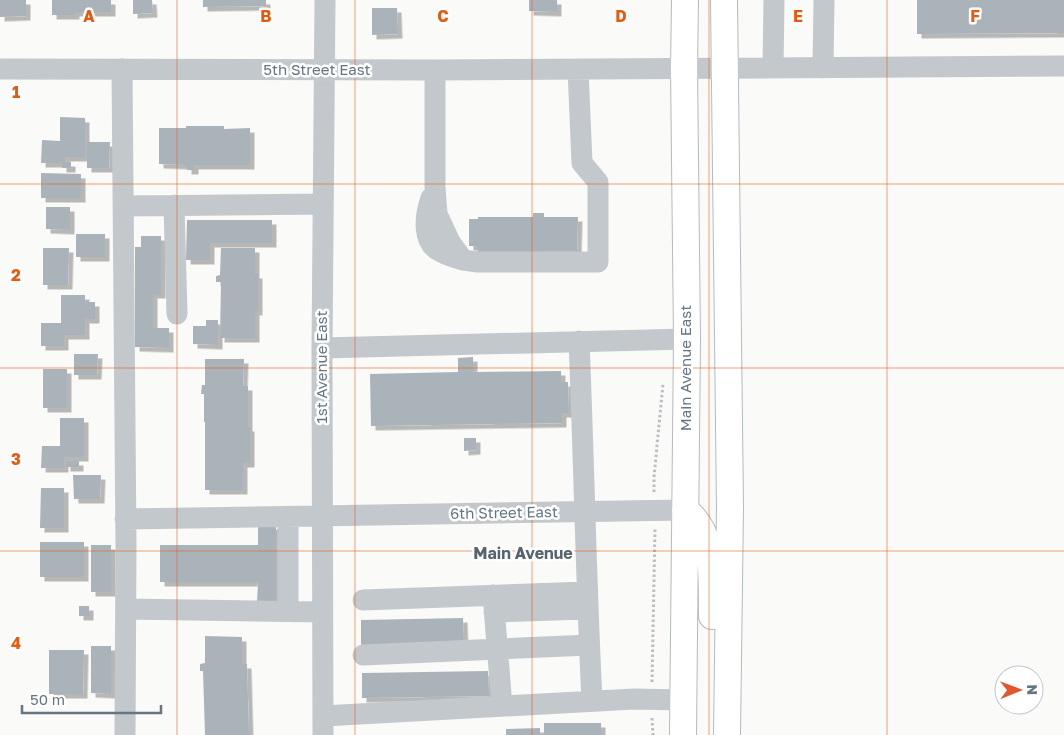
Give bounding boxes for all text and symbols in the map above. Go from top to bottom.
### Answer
text: A [83,6,95,26]
text: B [260,6,272,26]
text: C [437,6,449,26]
text: D [615,6,627,26]
text: E [793,6,803,26]
text: F [970,6,980,26]
street label: 5th Street East [263,60,371,78]
text: 1 [12,82,20,102]
text: 2 [11,265,21,285]
street label: Main Avenue East [676,305,694,431]
street label: 1st Avenue East [312,310,330,424]
text: 3 [11,449,21,469]
street label: 6th Street East [450,502,558,522]
district label: Main Avenue [473,543,573,563]
text: 4 [11,633,21,653]
north arrow [994,665,1044,715]
scale bar [22,682,161,714]
text: N [1024,684,1041,695]
text: 50 m [30,690,65,708]

